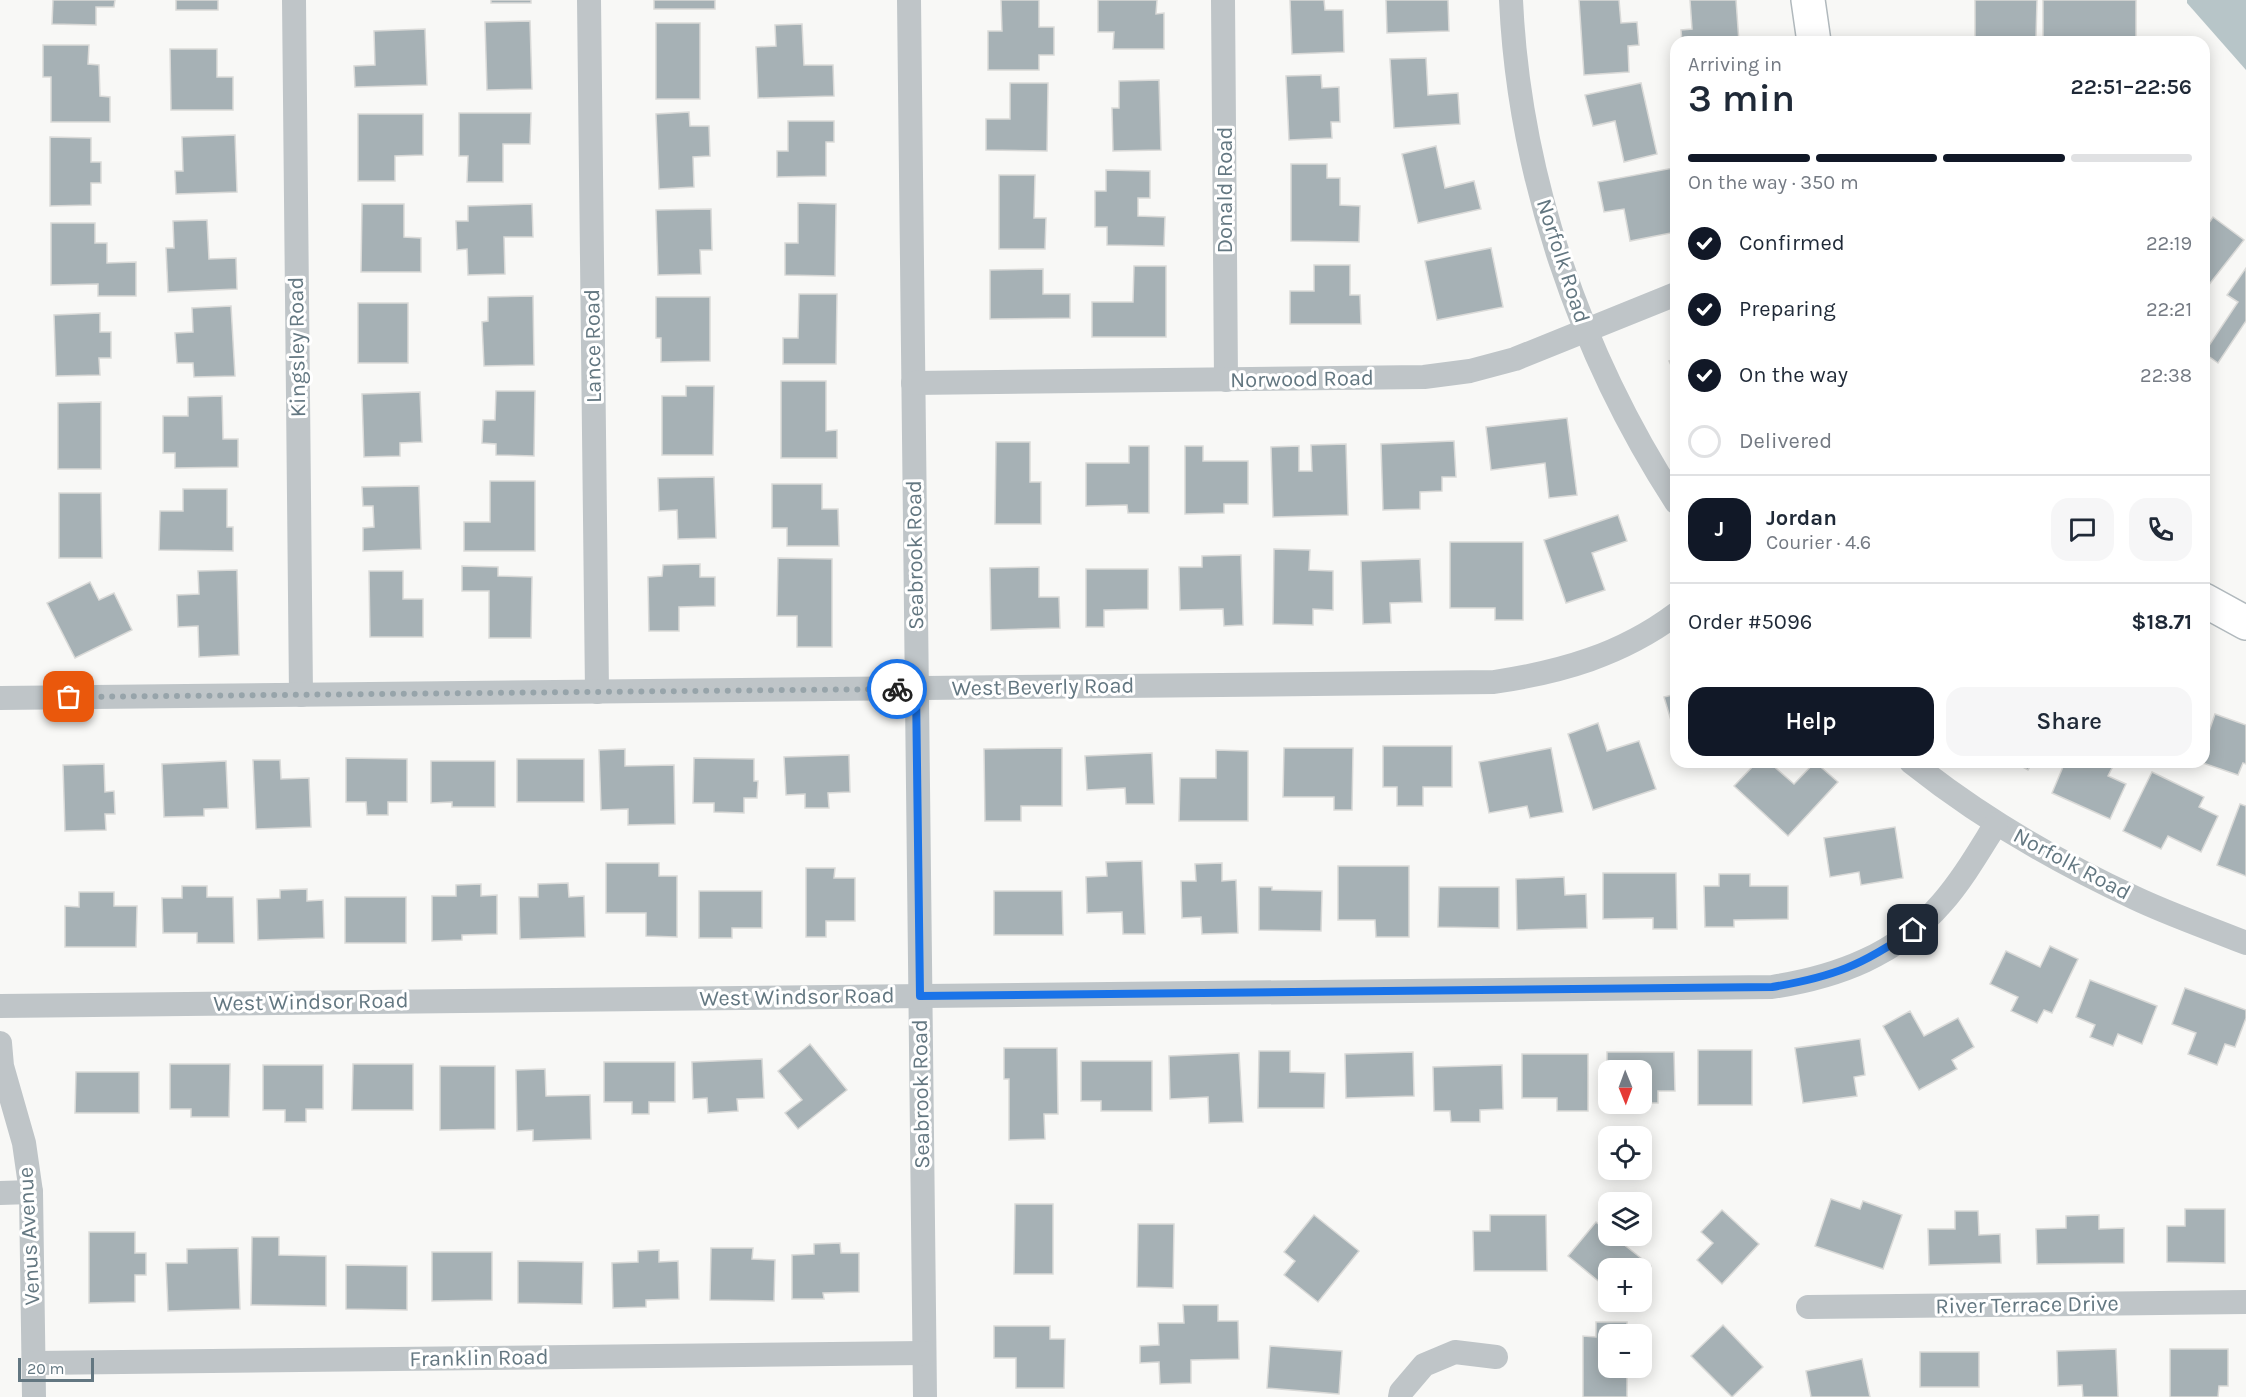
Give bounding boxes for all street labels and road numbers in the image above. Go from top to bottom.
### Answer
street label: Donald Road [1212,127,1238,254]
street label: Norfolk Road [1531,196,1595,326]
street label: Kingsley Road [283,276,311,418]
street label: Lance Road [579,289,607,403]
street label: Norwood Road [1230,365,1374,393]
street label: Seabrook Road [901,480,929,630]
street label: West Beverly Road [951,672,1135,702]
street label: Norfolk Road [2009,822,2135,906]
street label: West Windsor Road [699,982,895,1012]
street label: West Windsor Road [213,987,409,1017]
street label: Seabrook Road [907,1019,935,1169]
street label: Venus Avenue [12,1166,46,1306]
street label: River Terrace Drive [1935,1290,2119,1320]
street label: Franklin Road [409,1344,549,1372]

